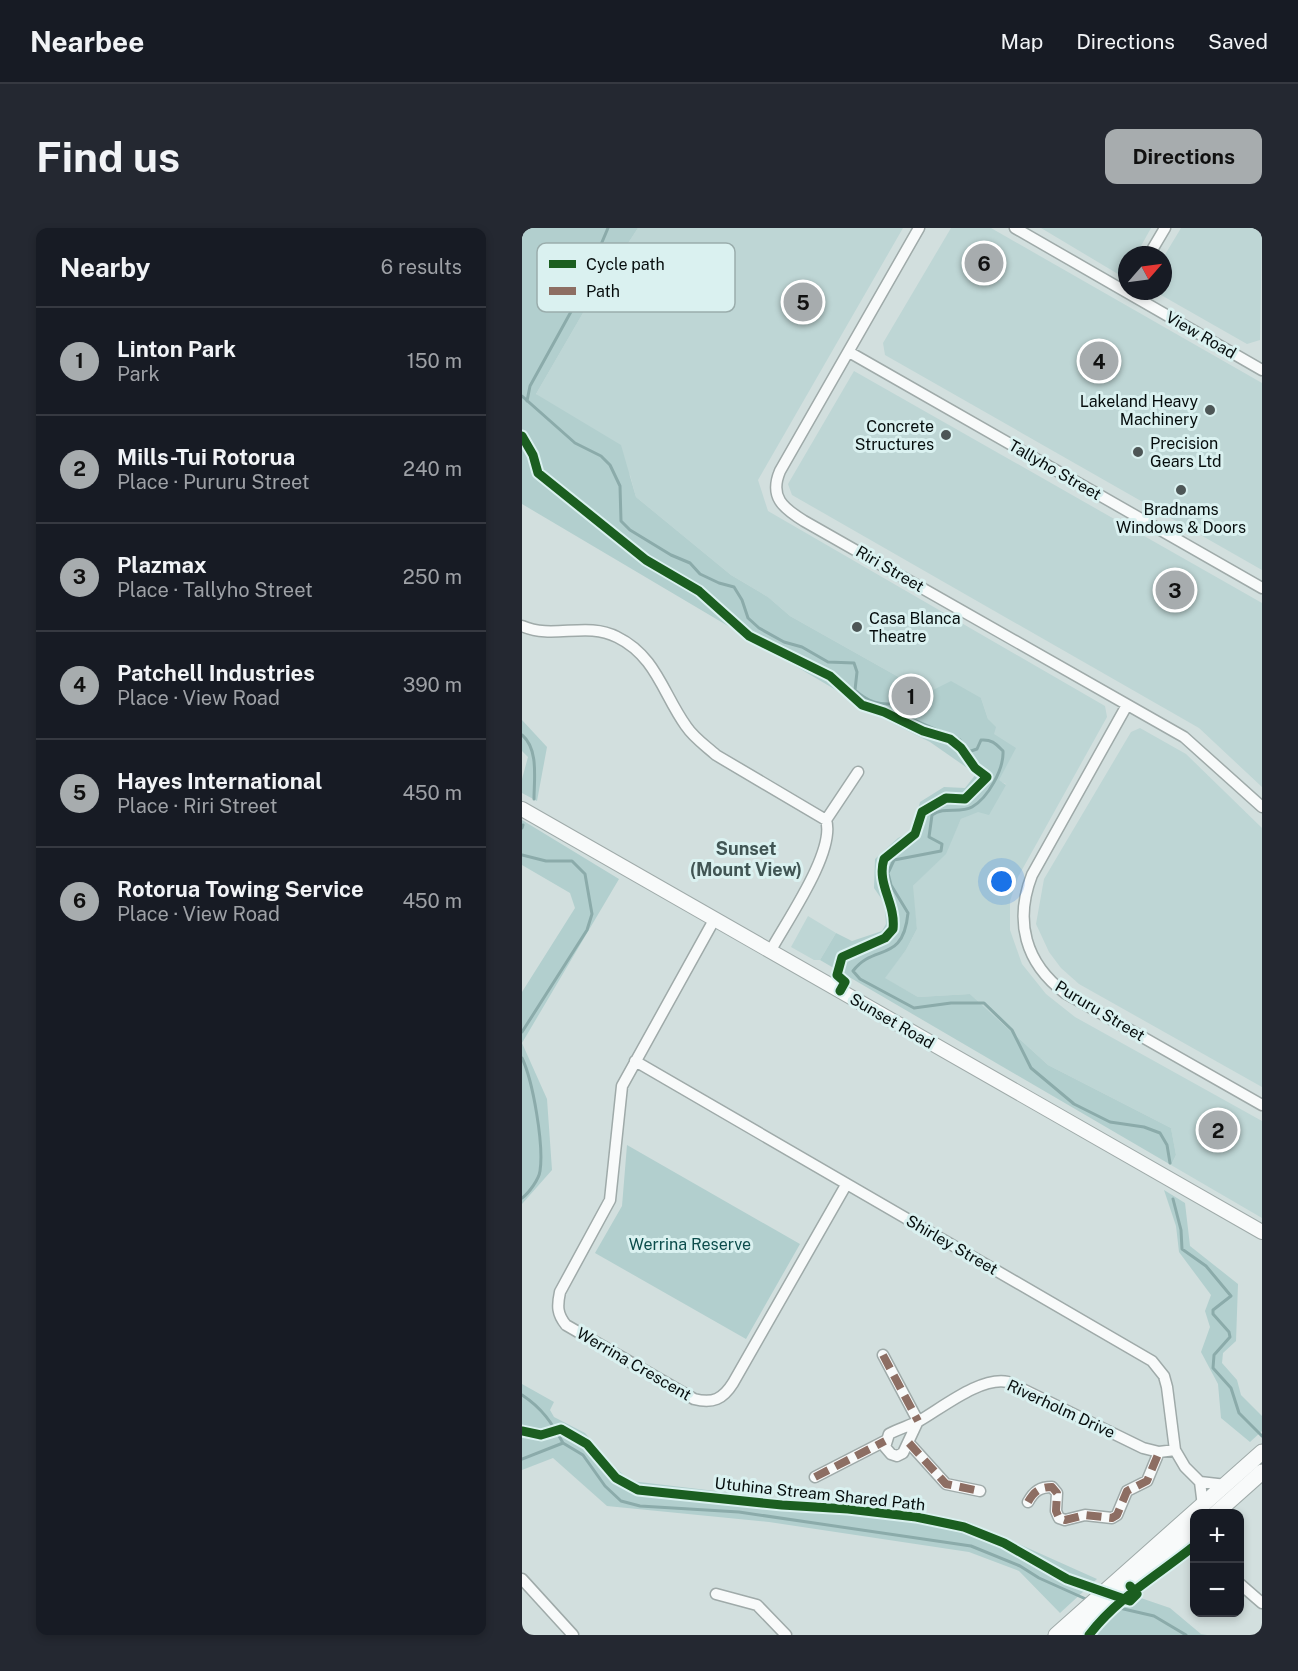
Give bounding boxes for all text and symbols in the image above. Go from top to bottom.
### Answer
text: Nearbee [30,25,144,58]
text: Map [1001,29,1043,54]
text: Directions [1076,29,1175,54]
text: Saved [1208,29,1268,54]
button: Directions [1105,129,1262,184]
text: Find us [36,132,180,181]
pin: 6 [964,240,1004,285]
legend [537,243,735,312]
north arrow [1118,246,1172,300]
text: Nearby [60,252,150,283]
text: 6 results [381,255,462,279]
text: Cycle path [586,255,665,274]
pin: 5 [784,280,822,325]
text: Path [586,282,620,301]
street label: View Road [1163,307,1239,363]
text: Linton Park [117,336,236,362]
pin: 4 [1080,338,1118,384]
text: 1 [75,349,84,373]
text: 150 m [407,349,462,373]
text: Park [117,362,160,386]
place label: Lakeland Heavy Machinery [1080,392,1198,429]
marker: Lakeland Heavy Machinery [1203,403,1217,417]
place label: Concrete Structures [855,417,934,454]
marker: Concrete Structures [939,428,953,442]
place label: Precision Gears Ltd [1150,434,1222,471]
street label: Tallyho Street [1005,436,1105,504]
text: Mills-Tui Rotorua [117,444,295,470]
marker: Precision Gears Ltd [1131,445,1145,459]
text: 2 [73,457,86,481]
text: 240 m [403,457,462,481]
text: Place · Pururu Street [117,470,310,494]
marker: Bradnams Windows & Doors [1174,483,1188,497]
place label: Bradnams Windows & Doors [1116,500,1246,537]
street label: Riri Street [853,542,927,596]
text: Plazmax [117,552,207,578]
text: 3 [73,565,86,589]
text: 250 m [403,565,462,589]
pin: 3 [1156,568,1194,613]
text: Place · Tallyho Street [117,578,313,602]
place label: Casa Blanca Theatre [869,609,961,646]
marker: Casa Blanca Theatre [850,620,864,634]
text: Patchell Industries [117,660,315,686]
text: 4 [73,673,86,697]
text: 390 m [403,673,462,697]
pin: 1 [892,674,930,718]
text: Place · View Road [117,686,280,710]
text: Hayes International [117,768,322,794]
text: 5 [73,781,86,805]
text: 450 m [402,781,462,805]
text: Place · Riri Street [117,794,277,818]
district label: Sunset (Mount View) [690,838,802,880]
your location [987,867,1016,896]
text: Rotorua Towing Service [117,876,364,902]
text: 6 [73,889,86,913]
text: 450 m [402,889,462,913]
text: Place · View Road [117,902,280,926]
street label: Pururu Street [1052,977,1148,1045]
street label: Sunset Road [847,989,937,1053]
pin: 2 [1198,1108,1238,1152]
street label: Shirley Street [903,1211,1001,1279]
park label: Werrina Reserve [629,1235,751,1254]
street label: Werrina Crescent [573,1323,695,1405]
street label: Riverholm Drive [1004,1376,1118,1442]
street label: Utuhina Stream Shared Path [714,1473,926,1515]
map controls [1190,1509,1244,1617]
button: + [1190,1509,1244,1563]
button: − [1190,1563,1244,1617]

